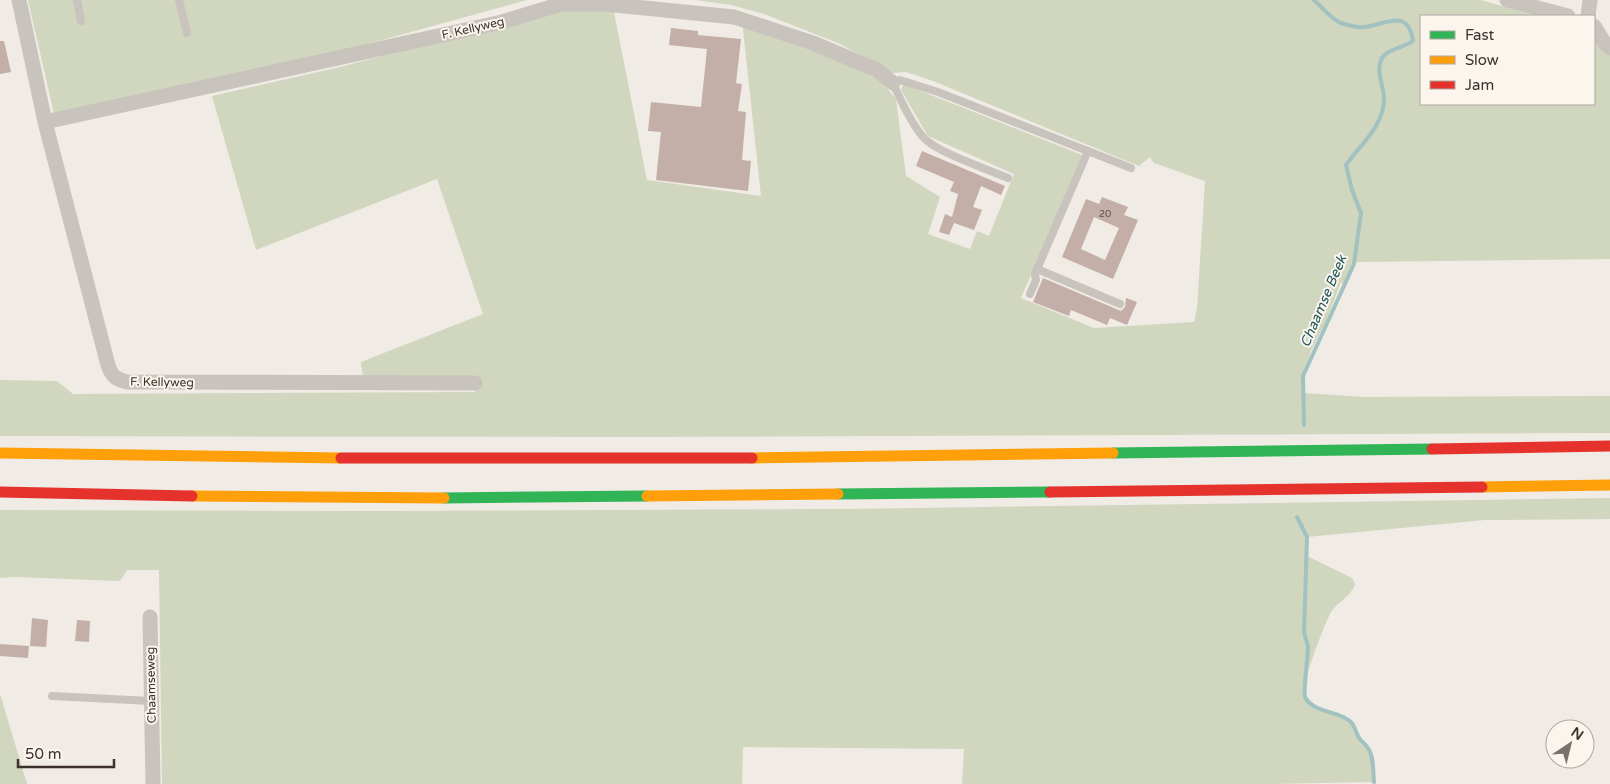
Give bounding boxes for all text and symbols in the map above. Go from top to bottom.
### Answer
street label: F. Kellyweg [440,14,506,42]
legend [1420,15,1595,105]
text: Fast [1465,26,1495,44]
text: Slow [1465,51,1499,69]
text: Jam [1465,76,1494,94]
house number: 20 [1099,208,1111,220]
water label: Chaamse Beek [1296,251,1351,350]
street label: F. Kellyweg [130,374,194,390]
street label: Chaamseweg [143,647,159,723]
north arrow [1545,719,1595,769]
text: N [1568,724,1587,744]
scale bar [18,736,114,768]
text: 50 m [25,745,62,763]

